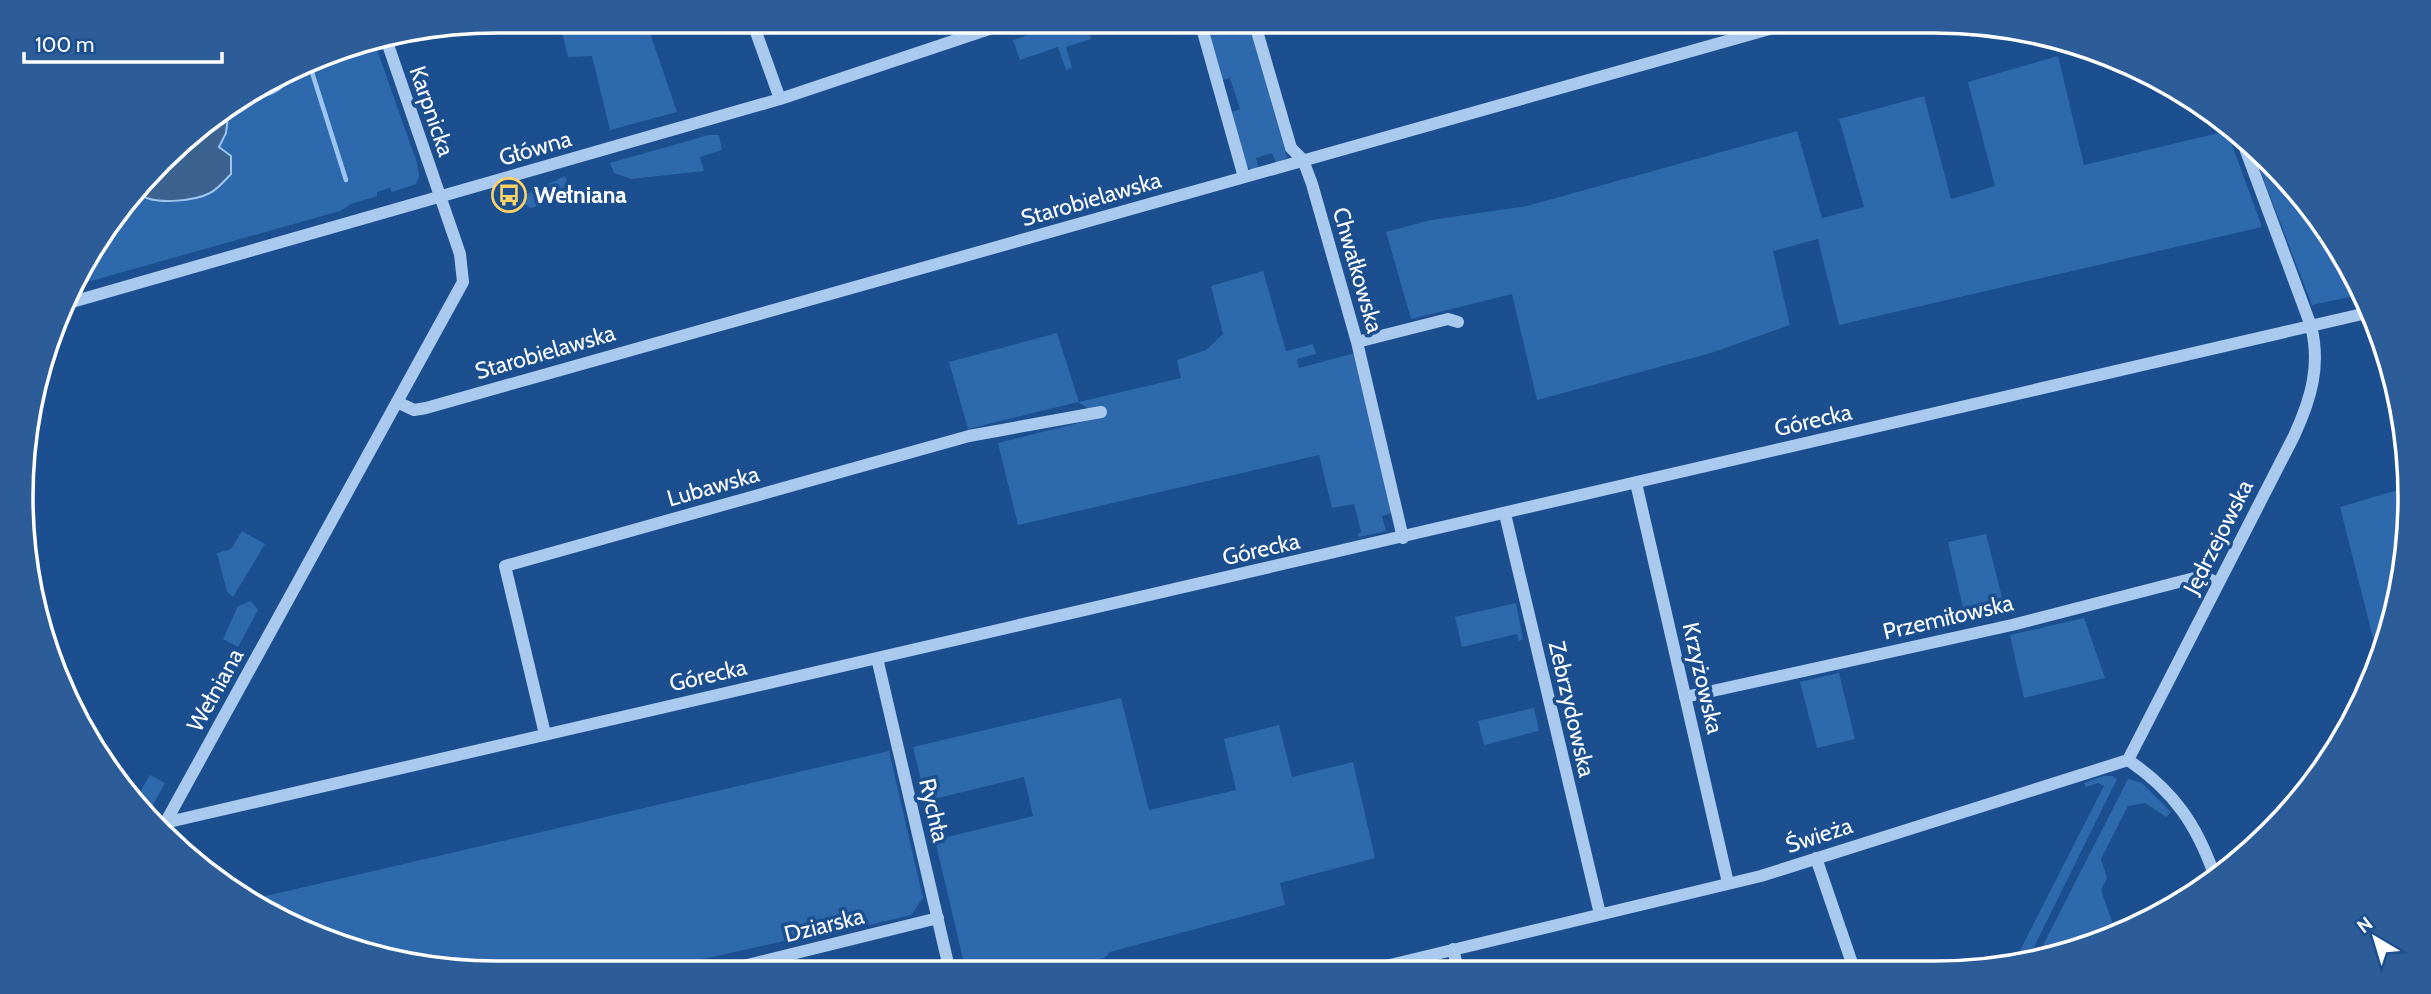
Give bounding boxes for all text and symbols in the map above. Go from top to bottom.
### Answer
scale bar [24,21,222,65]
text: 100 m [35,32,94,57]
street label: Karpnicka [404,62,460,160]
street label: Główna [496,124,574,172]
street label: Starobielawska [1018,166,1164,232]
bus stop icon: Wełniana [490,176,528,214]
place label: Wełniana [534,181,627,209]
street label: Chwałkowska [1327,204,1389,336]
street label: Starobielawska [472,319,618,385]
street label: Górecka [1772,398,1854,442]
street label: Lubawska [664,460,762,512]
street label: Jędrzejowska [2177,475,2259,600]
street label: Górecka [1220,527,1302,571]
street label: Przemiłowska [1880,588,2016,646]
street label: Krzyżowska [1677,620,1729,736]
street label: Zebrzydowska [1543,638,1601,780]
street label: Wełniana [181,644,249,736]
street label: Górecka [667,653,749,697]
street label: Rychła [913,775,955,845]
street label: Świeża [1782,811,1856,859]
street label: Dziarska [781,902,867,948]
north arrow [2340,903,2410,973]
text: N [2352,912,2377,938]

